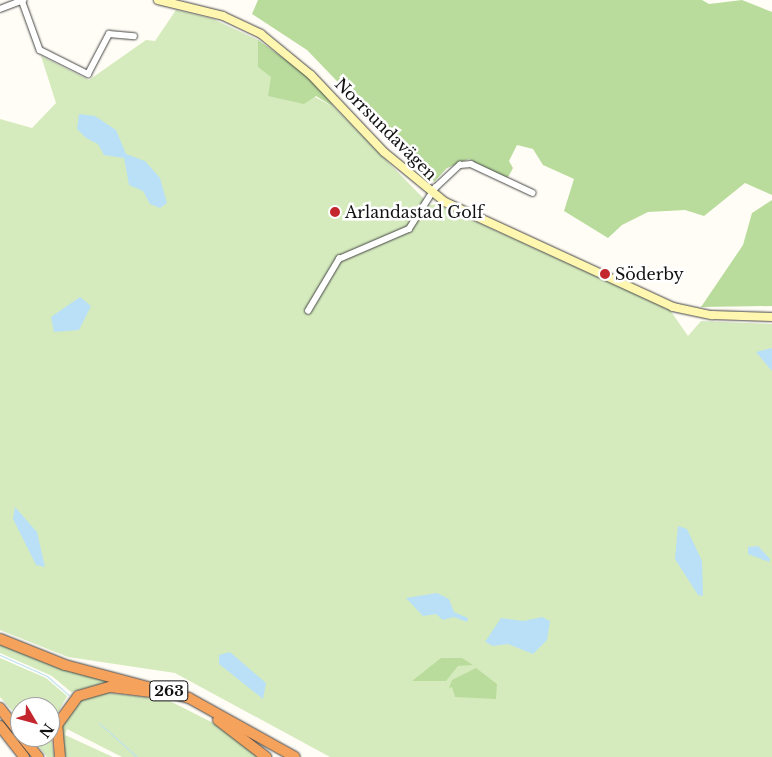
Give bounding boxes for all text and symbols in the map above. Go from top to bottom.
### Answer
street label: Norrsundavägen [331,74,441,184]
place label: Arlandastad Golf [345,202,483,222]
marker: Arlandastad Golf [329,206,341,218]
place label: Söderby [615,264,684,284]
marker: Söderby [599,268,611,280]
road number: 263 [149,678,189,704]
north arrow [10,697,60,747]
text: N [35,720,57,741]

